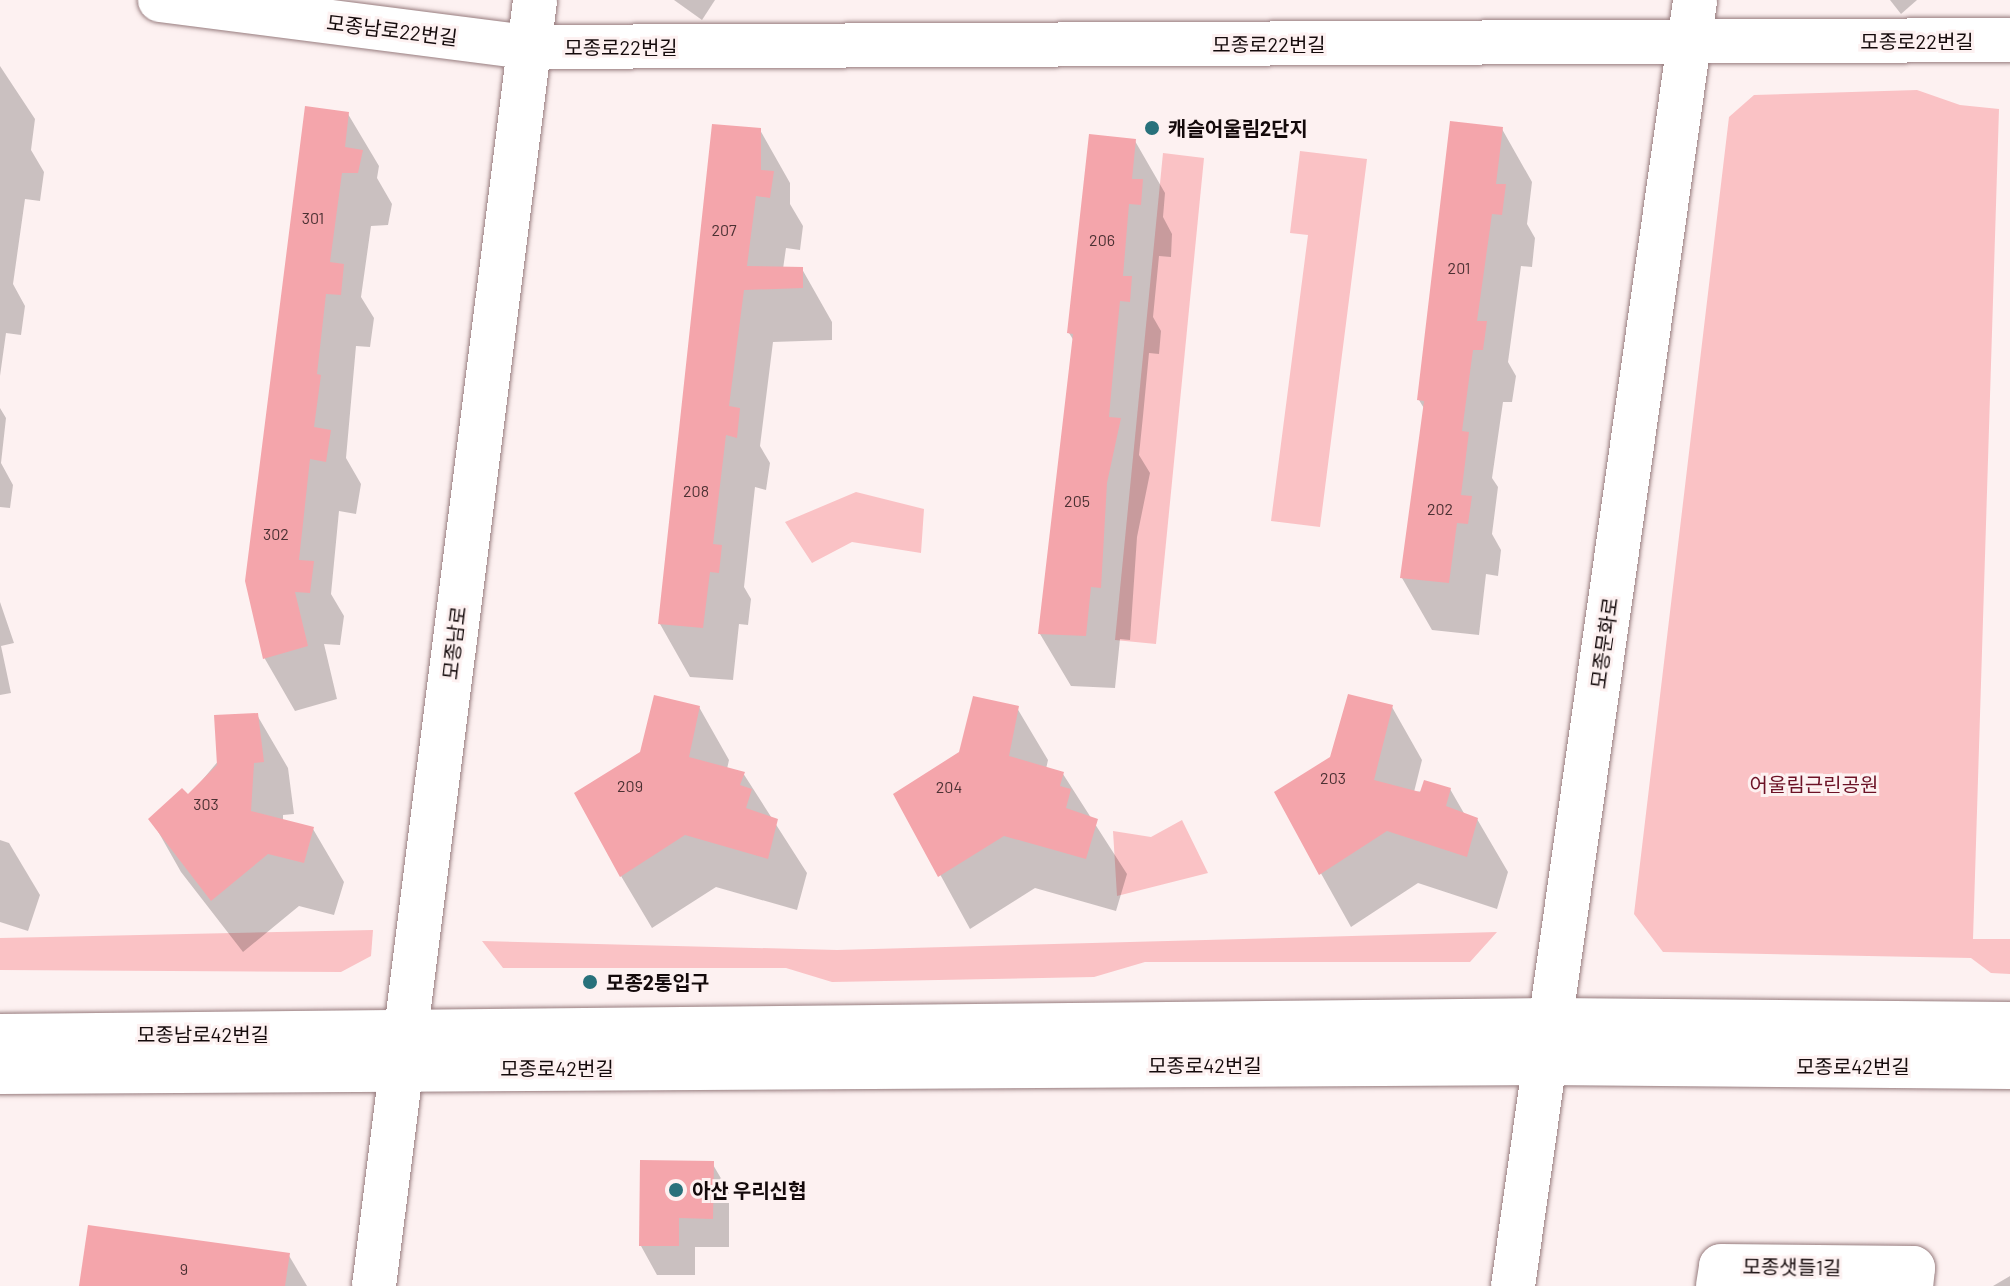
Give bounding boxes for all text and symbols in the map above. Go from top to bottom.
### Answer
street label: 모종남로22번길 [325,10,459,50]
street label: 모종로22번길 [1860,29,1974,53]
street label: 모종로22번길 [1212,32,1326,56]
street label: 모종로22번길 [564,35,678,59]
place label: 캐슬어울림2단지 [1168,116,1308,140]
marker: 캐슬어울림2단지 [1143,119,1161,137]
house number: 301 [302,208,324,228]
house number: 207 [711,220,737,240]
house number: 206 [1089,230,1115,250]
house number: 201 [1448,258,1470,278]
house number: 208 [683,481,709,501]
house number: 205 [1064,491,1090,511]
house number: 202 [1427,499,1453,519]
house number: 302 [263,524,289,544]
street label: 모종문화로 [1586,596,1622,690]
street label: 모종남로 [438,605,470,681]
house number: 203 [1320,768,1346,788]
park label: 어울림근린공원 [1750,772,1878,796]
house number: 209 [617,776,643,796]
house number: 204 [936,777,962,797]
house number: 303 [193,794,219,814]
place label: 모종2통입구 [606,970,709,994]
marker: 모종2통입구 [581,973,599,991]
street label: 모종남로42번길 [137,1022,269,1046]
street label: 모종로42번길 [1148,1053,1262,1077]
street label: 모종로42번길 [1796,1054,1910,1078]
street label: 모종로42번길 [500,1056,614,1080]
place label: 아산 우리신협 [692,1178,806,1202]
marker: 아산 우리신협 [667,1181,685,1199]
street label: 모종샛들1길 [1742,1254,1842,1280]
house number: 9 [180,1259,188,1279]

